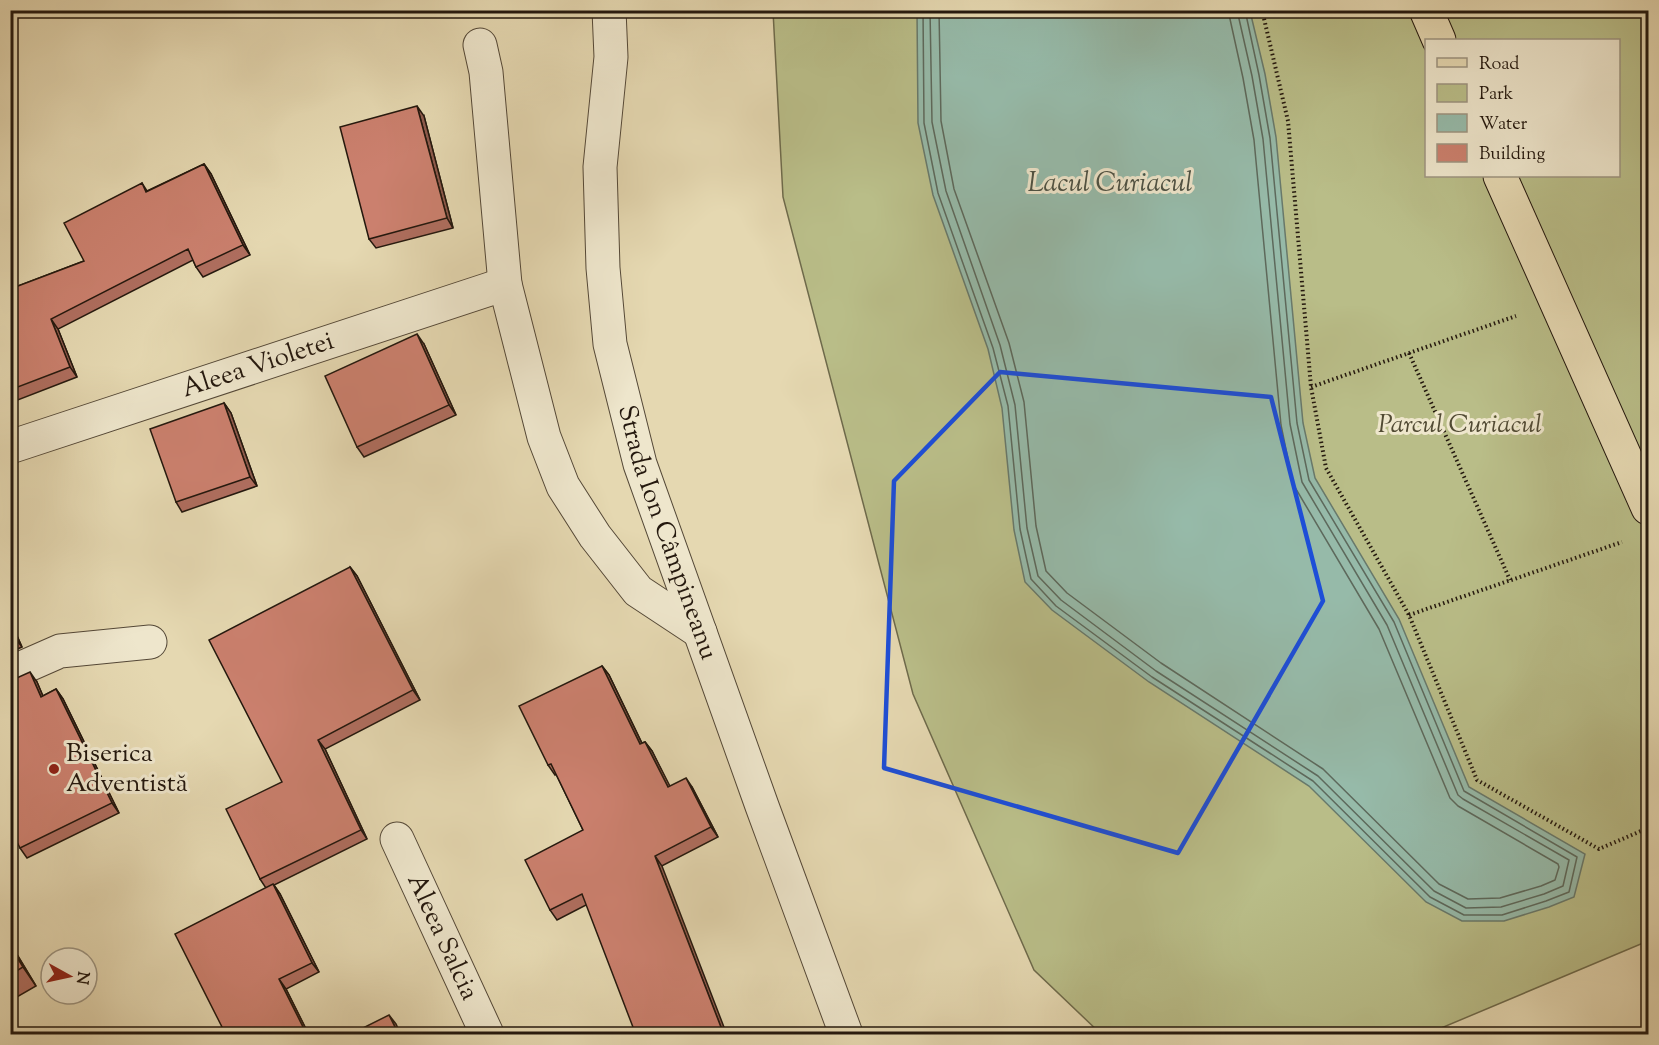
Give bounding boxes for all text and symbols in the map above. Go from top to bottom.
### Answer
legend [1425,39,1620,177]
text: Road [1479,52,1519,78]
text: Park [1479,82,1514,108]
text: Water [1479,112,1528,138]
text: Building [1479,142,1545,168]
water label: Lacul Curiacul [1027,165,1193,204]
street label: Aleea Violetei [177,323,339,408]
street label: Strada Ion Câmpineanu [607,401,727,665]
park label: Parcul Curiacul [1378,407,1542,444]
place label: Biserica Adventistă [66,736,188,803]
marker: Biserica Adventistă [47,762,61,776]
street label: Aleea Salcia [397,868,487,1006]
north arrow [39,946,99,1006]
text: N [69,970,94,986]

